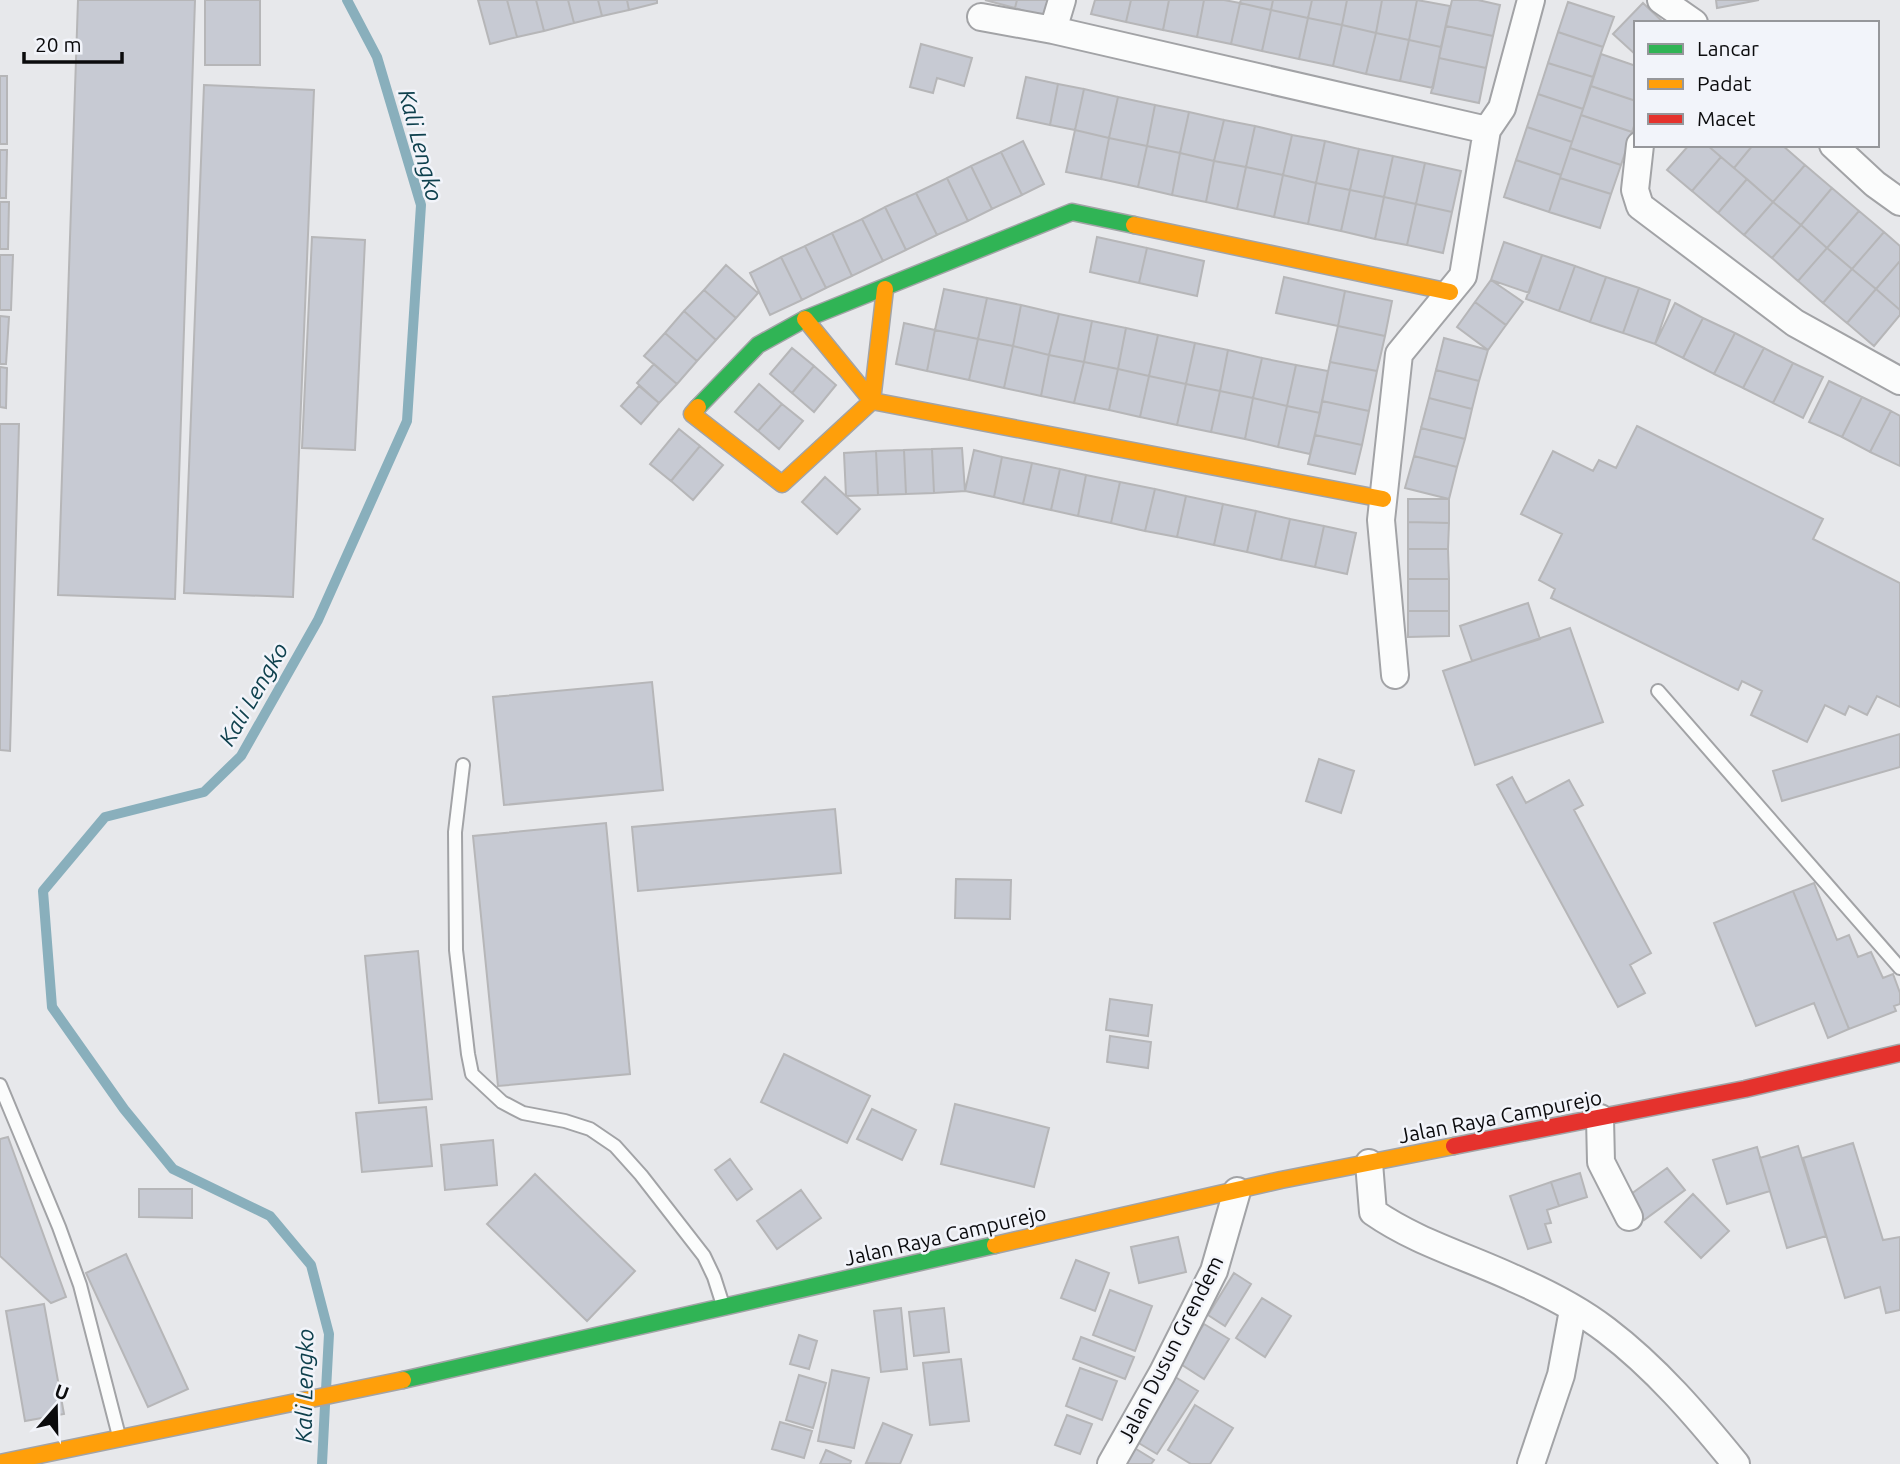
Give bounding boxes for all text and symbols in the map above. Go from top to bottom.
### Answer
scale bar [24,21,122,65]
legend [1634,21,1879,147]
text: 20 m [35,32,82,56]
text: Lancar [1697,36,1759,60]
text: Padat [1697,71,1752,95]
water label: Kali Lengko [394,87,448,203]
text: Macet [1697,106,1756,130]
water label: Kali Lengko [214,638,292,750]
street label: Jalan Raya Campurejo [1396,1084,1604,1148]
street label: Jalan Raya Campurejo [842,1200,1048,1270]
street label: Jalan Dusun Grendem [1112,1252,1228,1446]
water label: Kali Lengko [291,1329,317,1443]
north arrow [21,1373,91,1443]
text: U [52,1379,72,1405]

